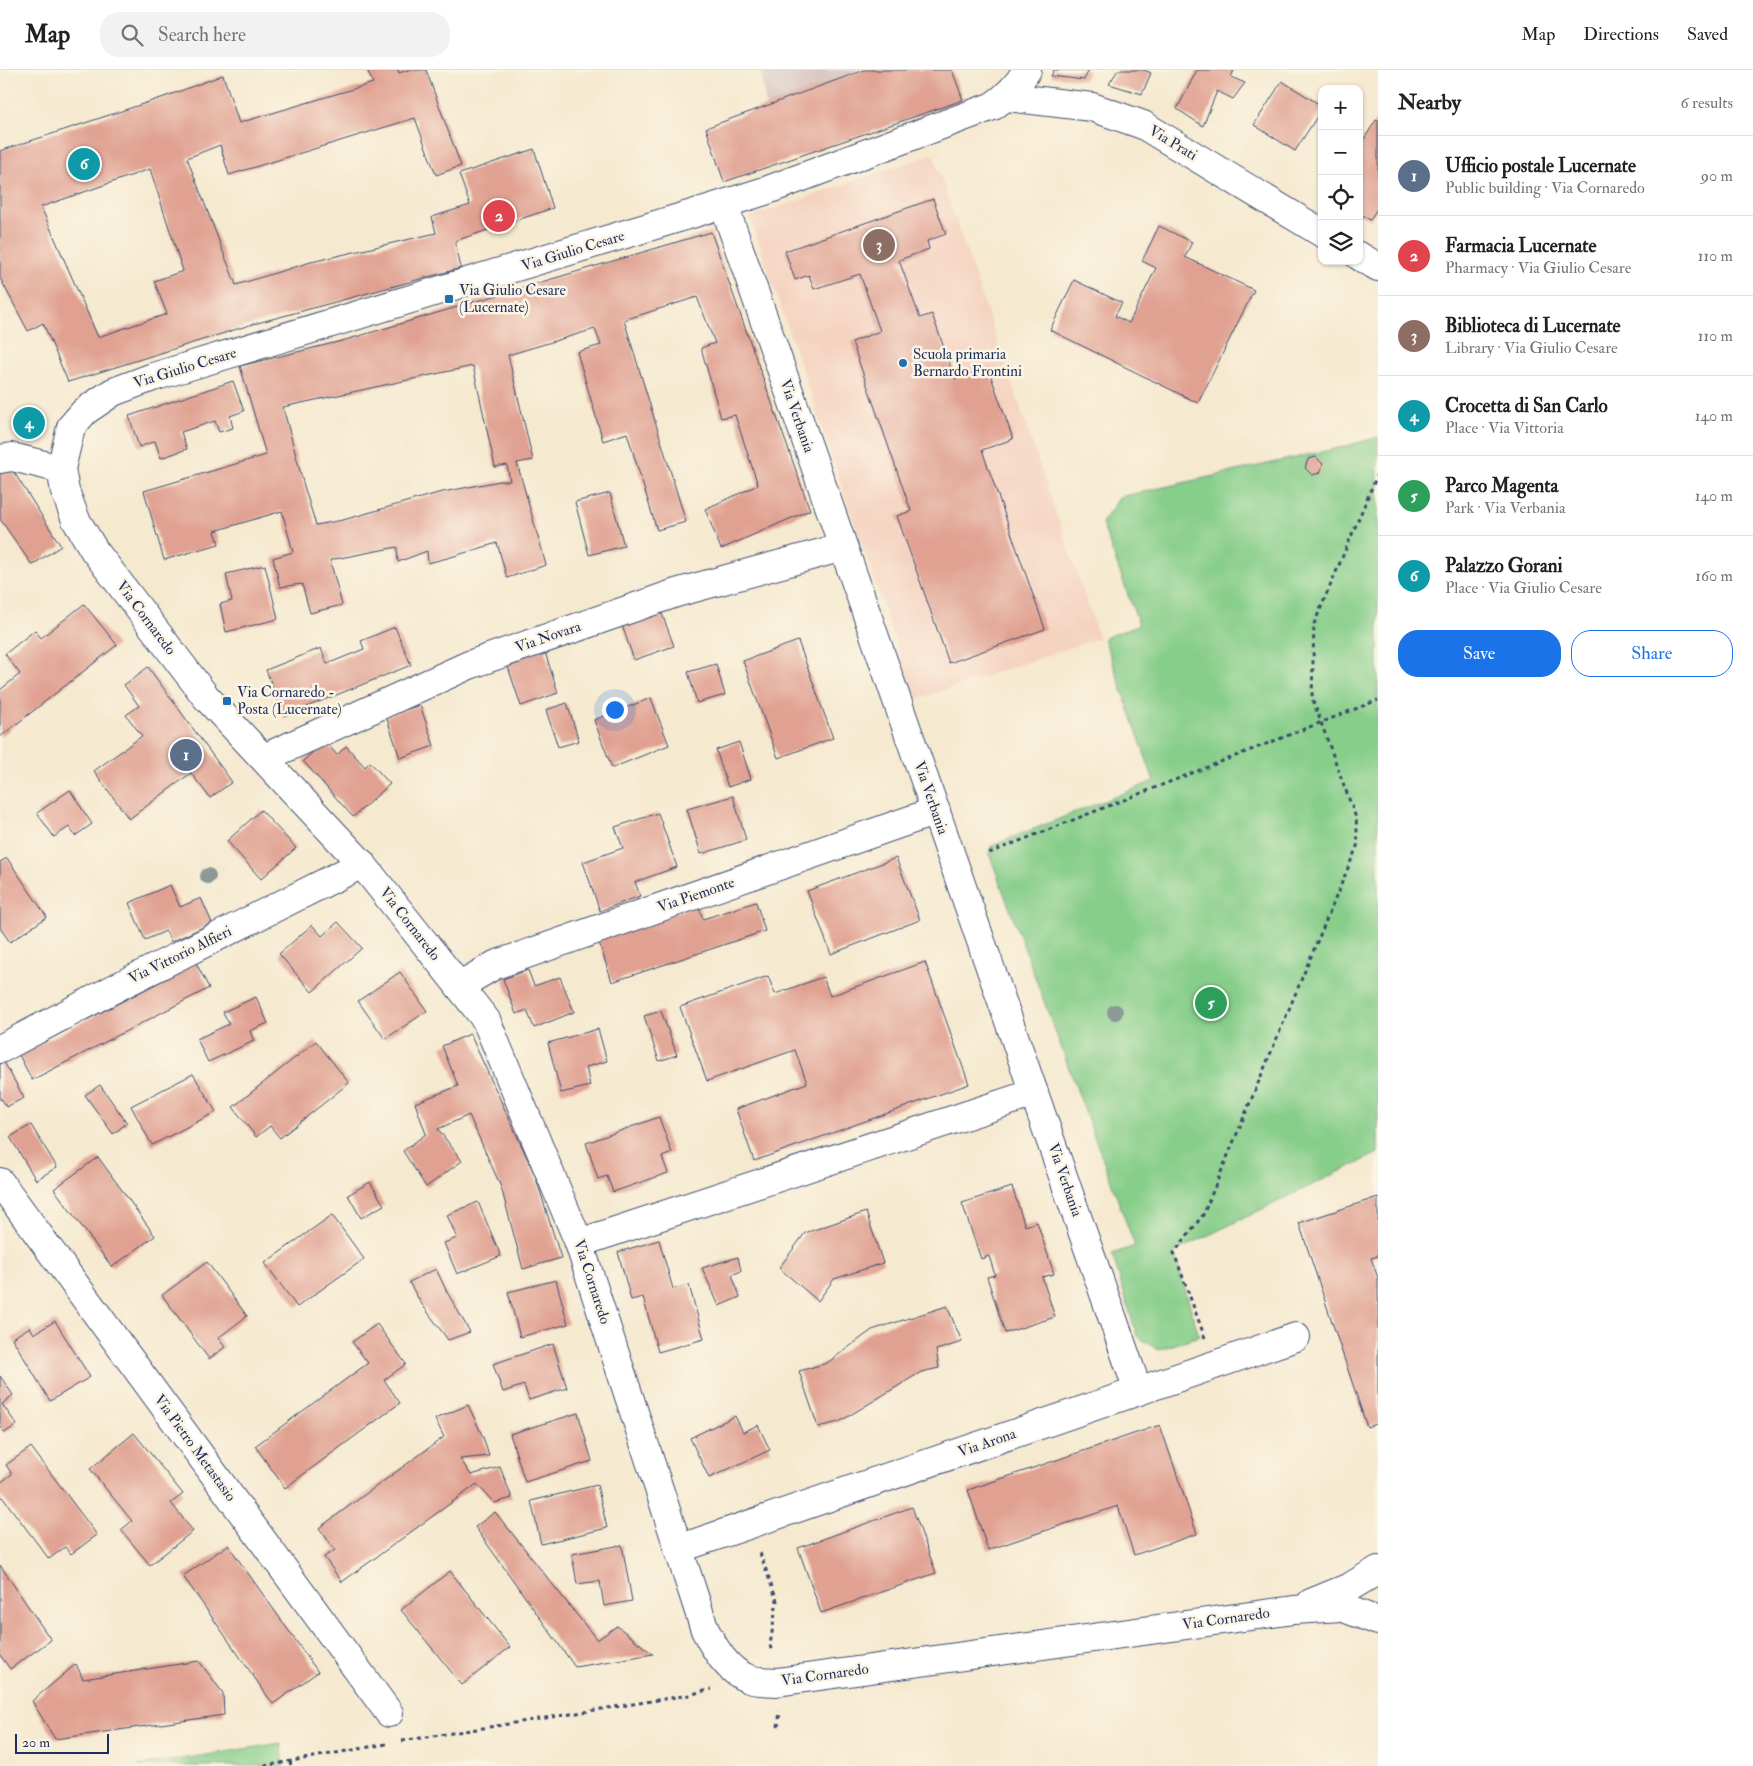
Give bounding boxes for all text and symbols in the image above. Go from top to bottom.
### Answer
search box [100,12,450,57]
text: Map [25,19,70,50]
icon: search [118,21,146,49]
text: Search here [158,23,246,47]
text: Map [1522,23,1555,46]
text: Directions [1583,23,1659,46]
text: Saved [1687,23,1728,46]
map controls [1318,85,1363,265]
button: + [1318,85,1363,130]
text: Nearby [1398,89,1461,116]
text: 6 results [1681,93,1733,113]
street label: Via Prati [1145,121,1201,165]
button: − [1318,130,1363,175]
pin: 6 [68,145,100,183]
text: Ufficio postale Lucernate [1445,154,1636,178]
text: 1 [1411,166,1417,186]
text: 90 m [1701,166,1733,186]
button: locate [1318,175,1363,220]
text: Public building · Via Cornaredo [1445,178,1645,198]
pin: 2 [483,197,515,235]
button: layers [1318,220,1363,265]
street label: Via Giulio Cesare [519,226,627,276]
pin: 3 [863,226,895,264]
text: Farmacia Lucernate [1445,234,1596,258]
text: 2 [1410,246,1418,266]
text: 110 m [1698,246,1733,266]
text: Pharmacy · Via Giulio Cesare [1445,258,1631,278]
place label: Via Giulio Cesare (Lucernate) [459,281,566,317]
marker: Via Giulio Cesare (Lucernate) [443,293,455,305]
text: Biblioteca di Lucernate [1445,314,1621,338]
text: 3 [1411,326,1417,346]
text: 110 m [1698,326,1733,346]
text: Library · Via Giulio Cesare [1445,338,1618,358]
street label: Via Giulio Cesare [131,343,239,393]
place label: Scuola primaria Bernardo Frontini [913,345,1022,381]
marker: Scuola primaria Bernardo Frontini [897,357,909,369]
street label: Via Verbania [776,377,819,456]
text: Crocetta di San Carlo [1445,394,1608,418]
pin: 4 [13,404,45,442]
text: 4 [1410,406,1418,426]
text: 140 m [1695,406,1733,426]
text: Place · Via Vittoria [1445,418,1564,438]
text: Parco Magenta [1445,474,1558,498]
text: 5 [1410,486,1418,506]
text: 140 m [1695,486,1733,506]
text: Park · Via Verbania [1445,498,1566,518]
text: Palazzo Gorani [1445,554,1563,578]
text: 6 [1410,566,1418,586]
text: 160 m [1695,566,1733,586]
street label: Via Cornaredo [112,577,180,659]
text: Place · Via Giulio Cesare [1445,578,1602,598]
street label: Via Novara [513,617,584,657]
button: Save [1398,630,1561,677]
button: Share [1571,630,1733,677]
place label: Via Cornaredo - Posta (Lucernate) [237,683,342,719]
marker: Via Cornaredo - Posta (Lucernate) [221,695,233,707]
your location [602,697,628,723]
pin: 1 [170,736,202,774]
street label: Via Verbania [910,759,953,838]
street label: Via Piemonte [655,873,737,917]
street label: Via Cornaredo [375,883,445,965]
street label: Via Vittorio Alfieri [125,922,235,988]
pin: 5 [1195,984,1227,1022]
street label: Via Verbania [1044,1141,1087,1220]
street label: Via Cornaredo [569,1237,615,1327]
street label: Via Pietro Metastasio [150,1391,240,1505]
street label: Via Arona [956,1424,1019,1462]
street label: Via Cornaredo [1181,1603,1271,1635]
street label: Via Cornaredo [780,1659,870,1691]
scale bar [15,1731,109,1754]
text: 20 m [22,1734,50,1751]

